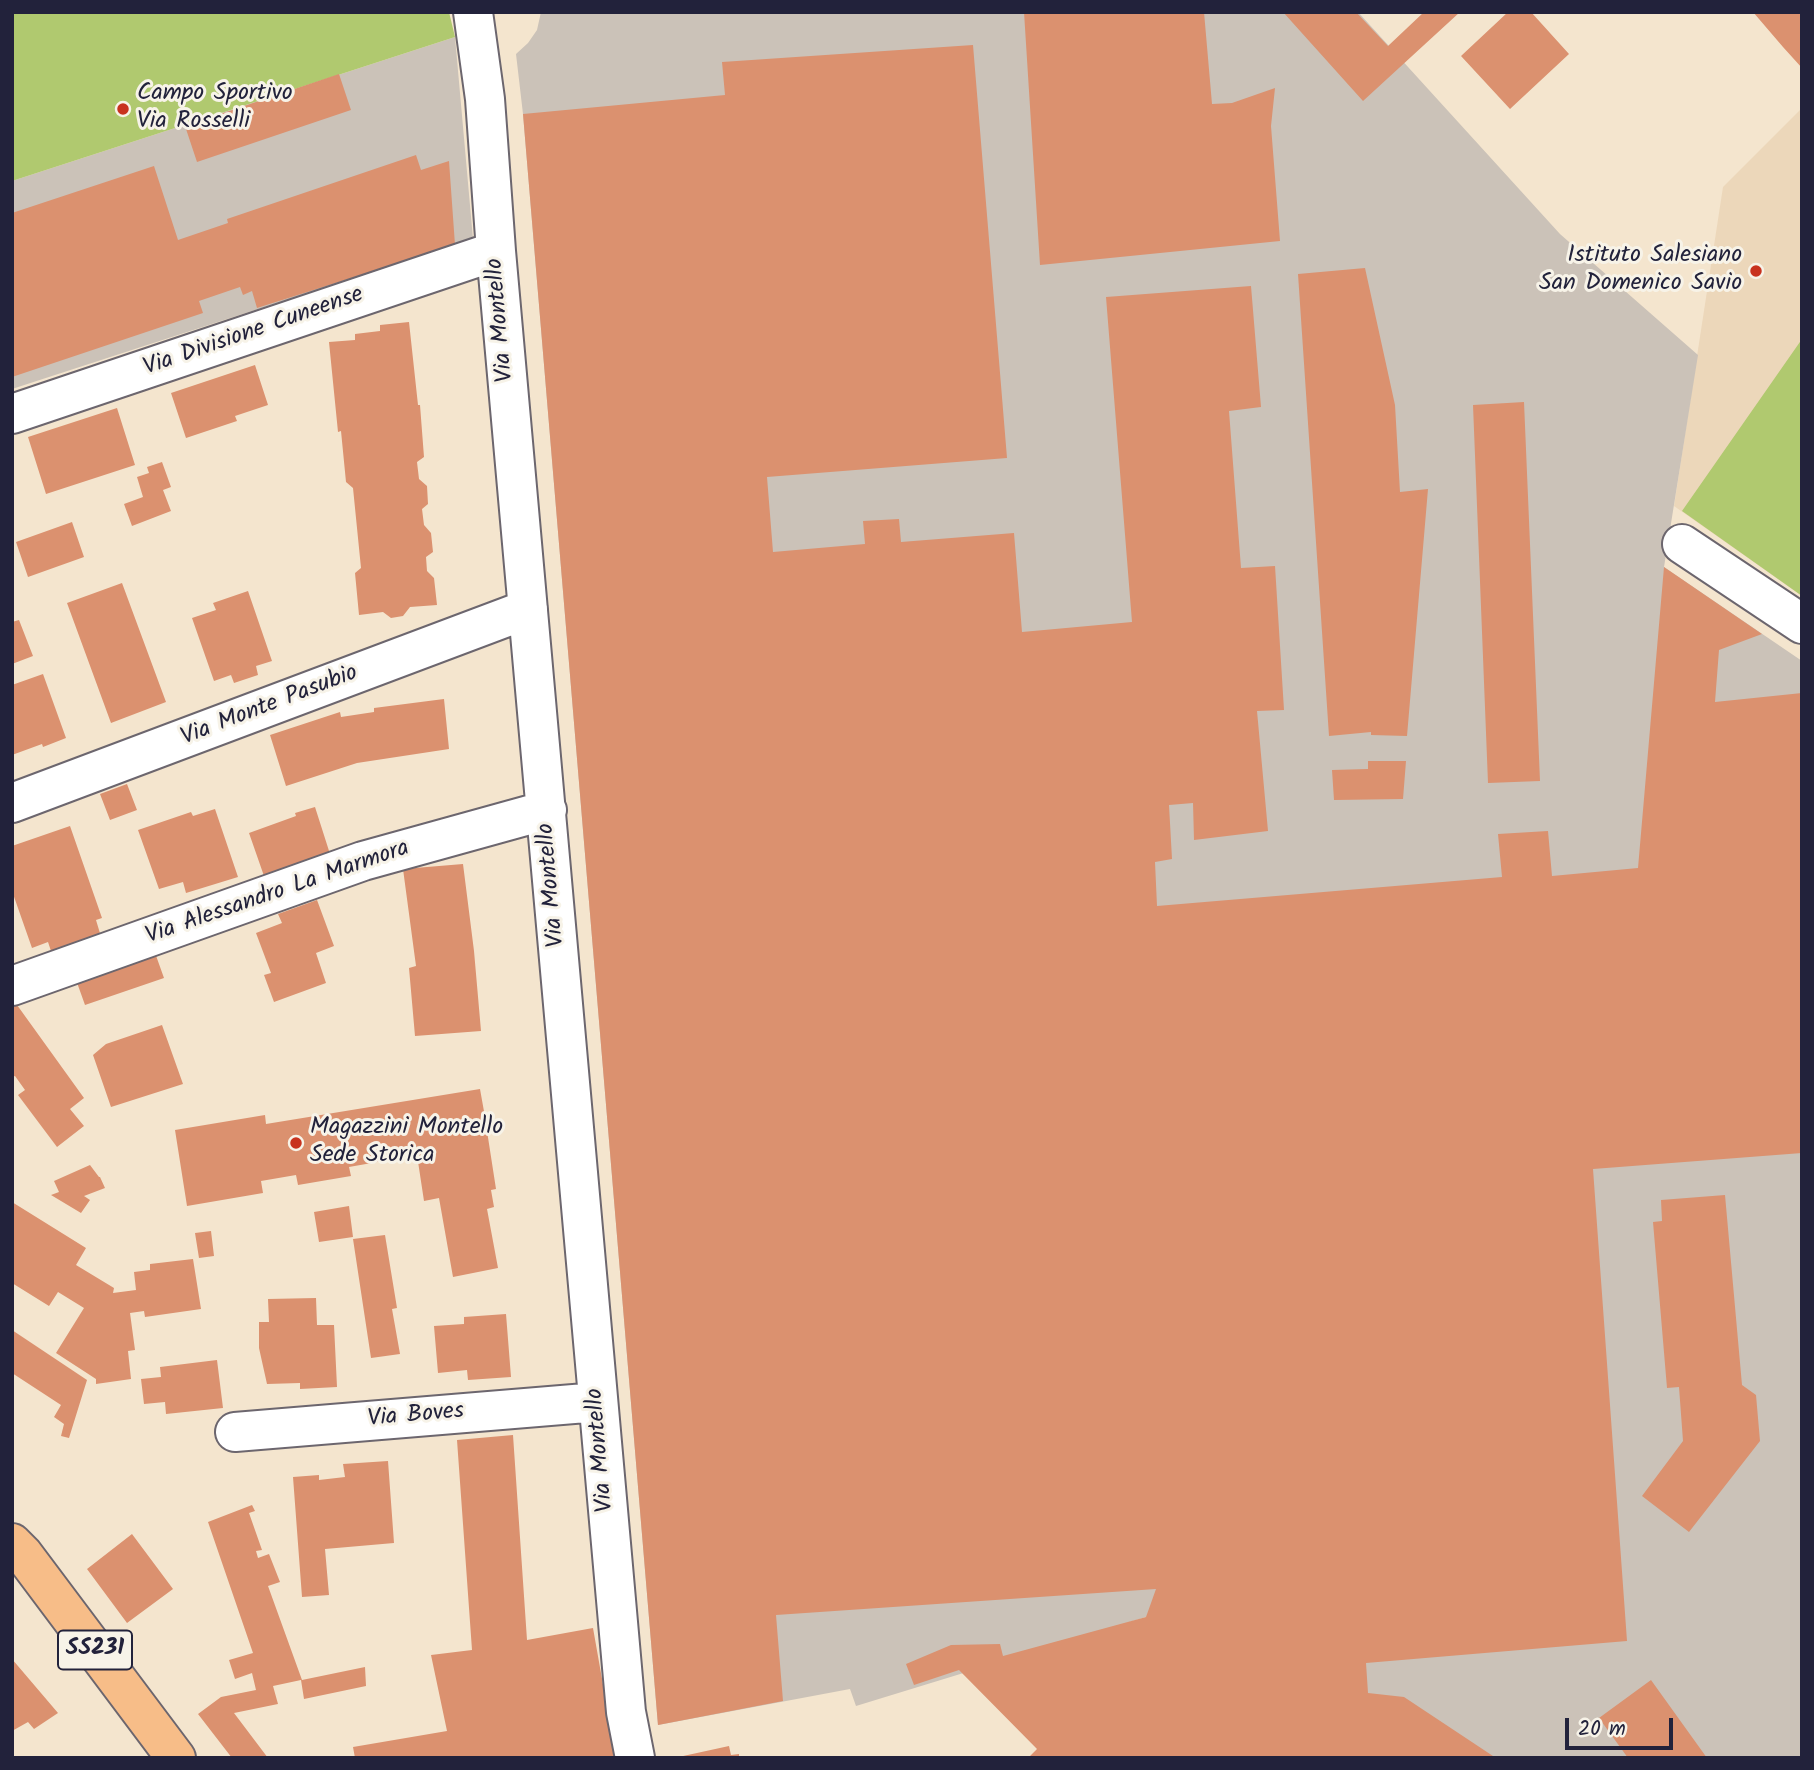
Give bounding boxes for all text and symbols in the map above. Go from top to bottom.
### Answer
place label: Campo Sportivo Via Rosselli [137,81,293,137]
marker: Campo Sportivo Via Rosselli [115,101,131,117]
place label: Istituto Salesiano San Domenico Savio [1539,243,1742,299]
street label: Via Montello [482,257,522,383]
marker: Istituto Salesiano San Domenico Savio [1748,263,1764,279]
street label: Via Divisione Cuneense [140,282,368,384]
street label: Via Monte Pasubio [178,660,362,754]
street label: Via Montello [533,822,573,948]
street label: Via Alessandro La Marmora [142,835,414,953]
place label: Magazzini Montello Sede Storica [310,1115,503,1171]
marker: Magazzini Montello Sede Storica [288,1135,304,1151]
street label: Via Montello [582,1387,622,1513]
street label: Via Boves [367,1398,465,1436]
road number: SS231 [58,1630,132,1670]
scale bar [1569,1704,1678,1748]
text: 20 m [1578,1713,1626,1746]

